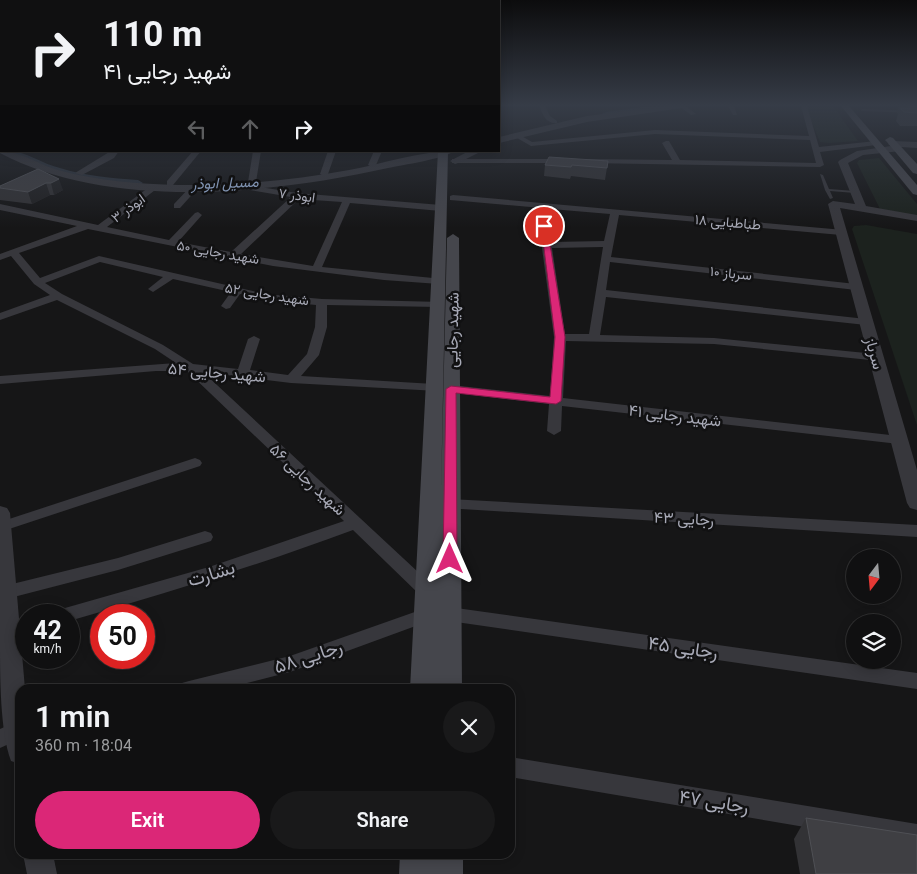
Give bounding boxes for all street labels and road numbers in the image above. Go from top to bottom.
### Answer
street label: ابوذر ۷ [278,185,316,206]
street label: ابوذر ۳ [108,190,149,226]
street label: طباطبایی ۱۸ [694,211,762,234]
street label: شهید رجایی ۵۰ [175,237,261,268]
street label: سرباز ۱۰ [709,263,753,284]
street label: شهید رجایی ۵۲ [224,279,310,310]
street label: شهید رجایی [442,292,464,368]
street label: سرباز [860,334,888,372]
street label: شهید رجایی ۵۴ [167,359,267,387]
street label: شهید رجایی ۴۱ [627,400,722,432]
street label: شهید رجایی ۵۶ [265,439,350,520]
street label: رجایی ۴۳ [653,507,715,531]
street label: بشارت [185,555,238,592]
street label: رجایی ۴۵ [647,631,719,664]
street label: رجایی ۵۸ [271,635,345,678]
street label: رجایی ۴۷ [677,785,750,818]

